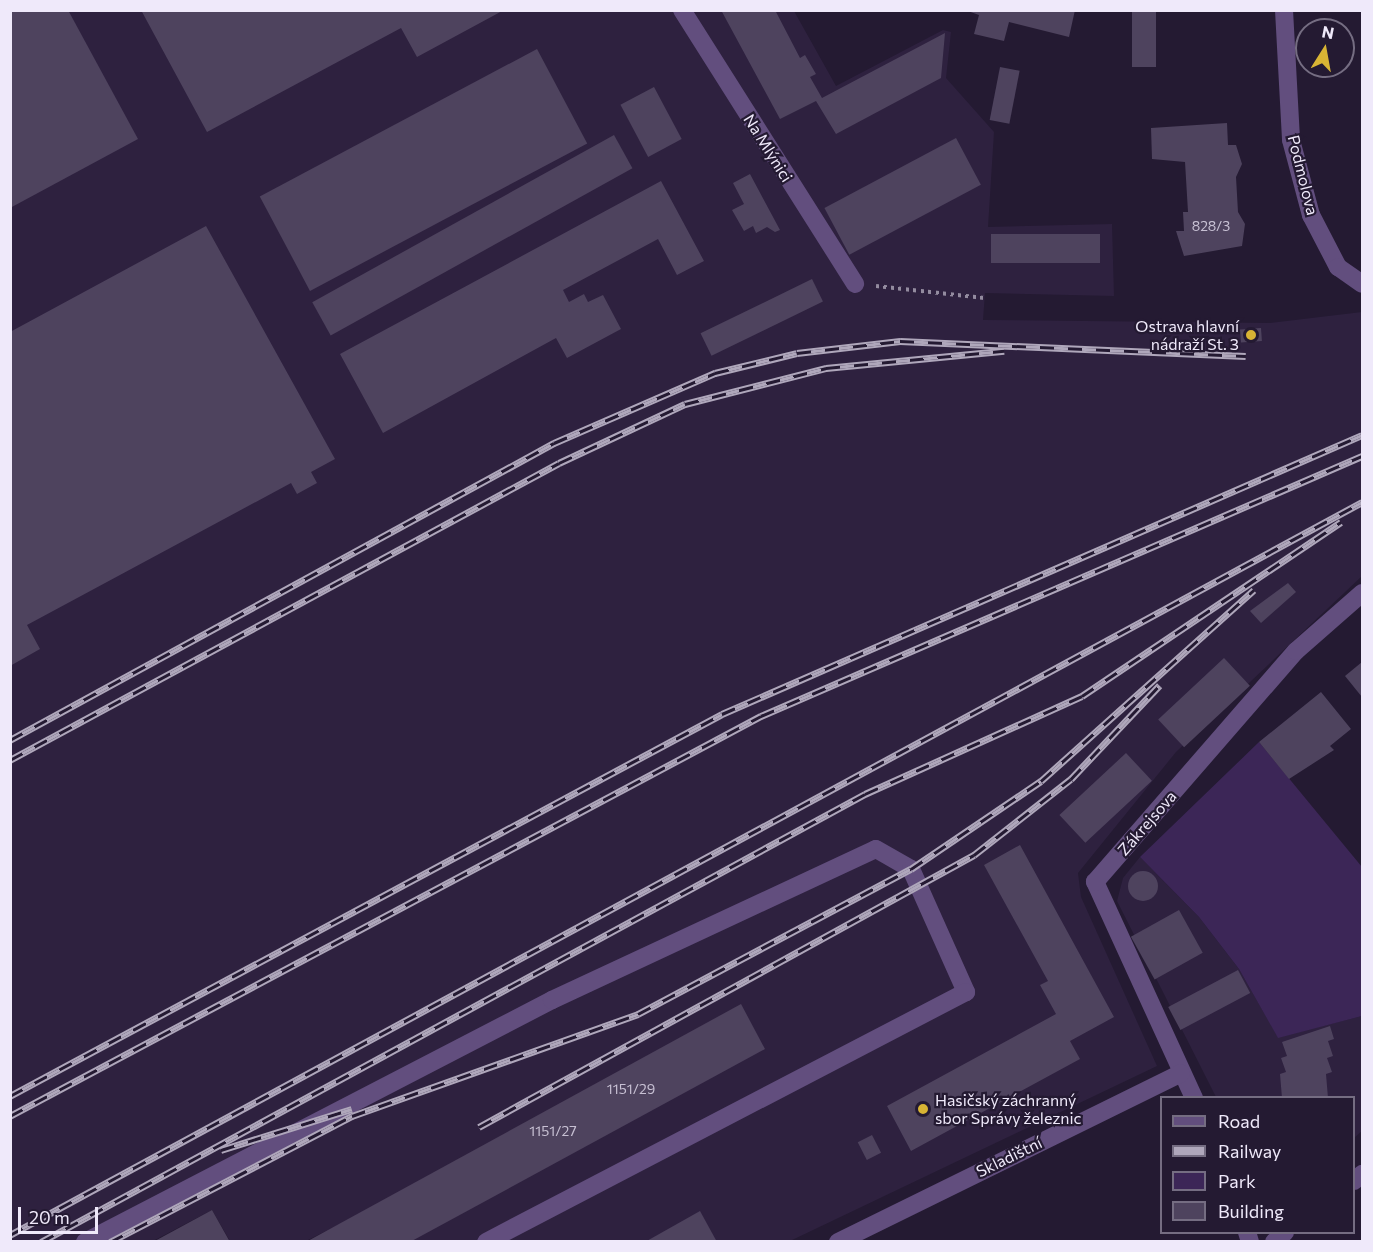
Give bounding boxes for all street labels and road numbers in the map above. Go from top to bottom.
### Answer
street label: Na Mlýnici [740,110,796,186]
street label: Podmolova [1284,133,1322,217]
street label: Zákrejsova [1114,787,1180,859]
street label: Skladištní [973,1133,1045,1181]

